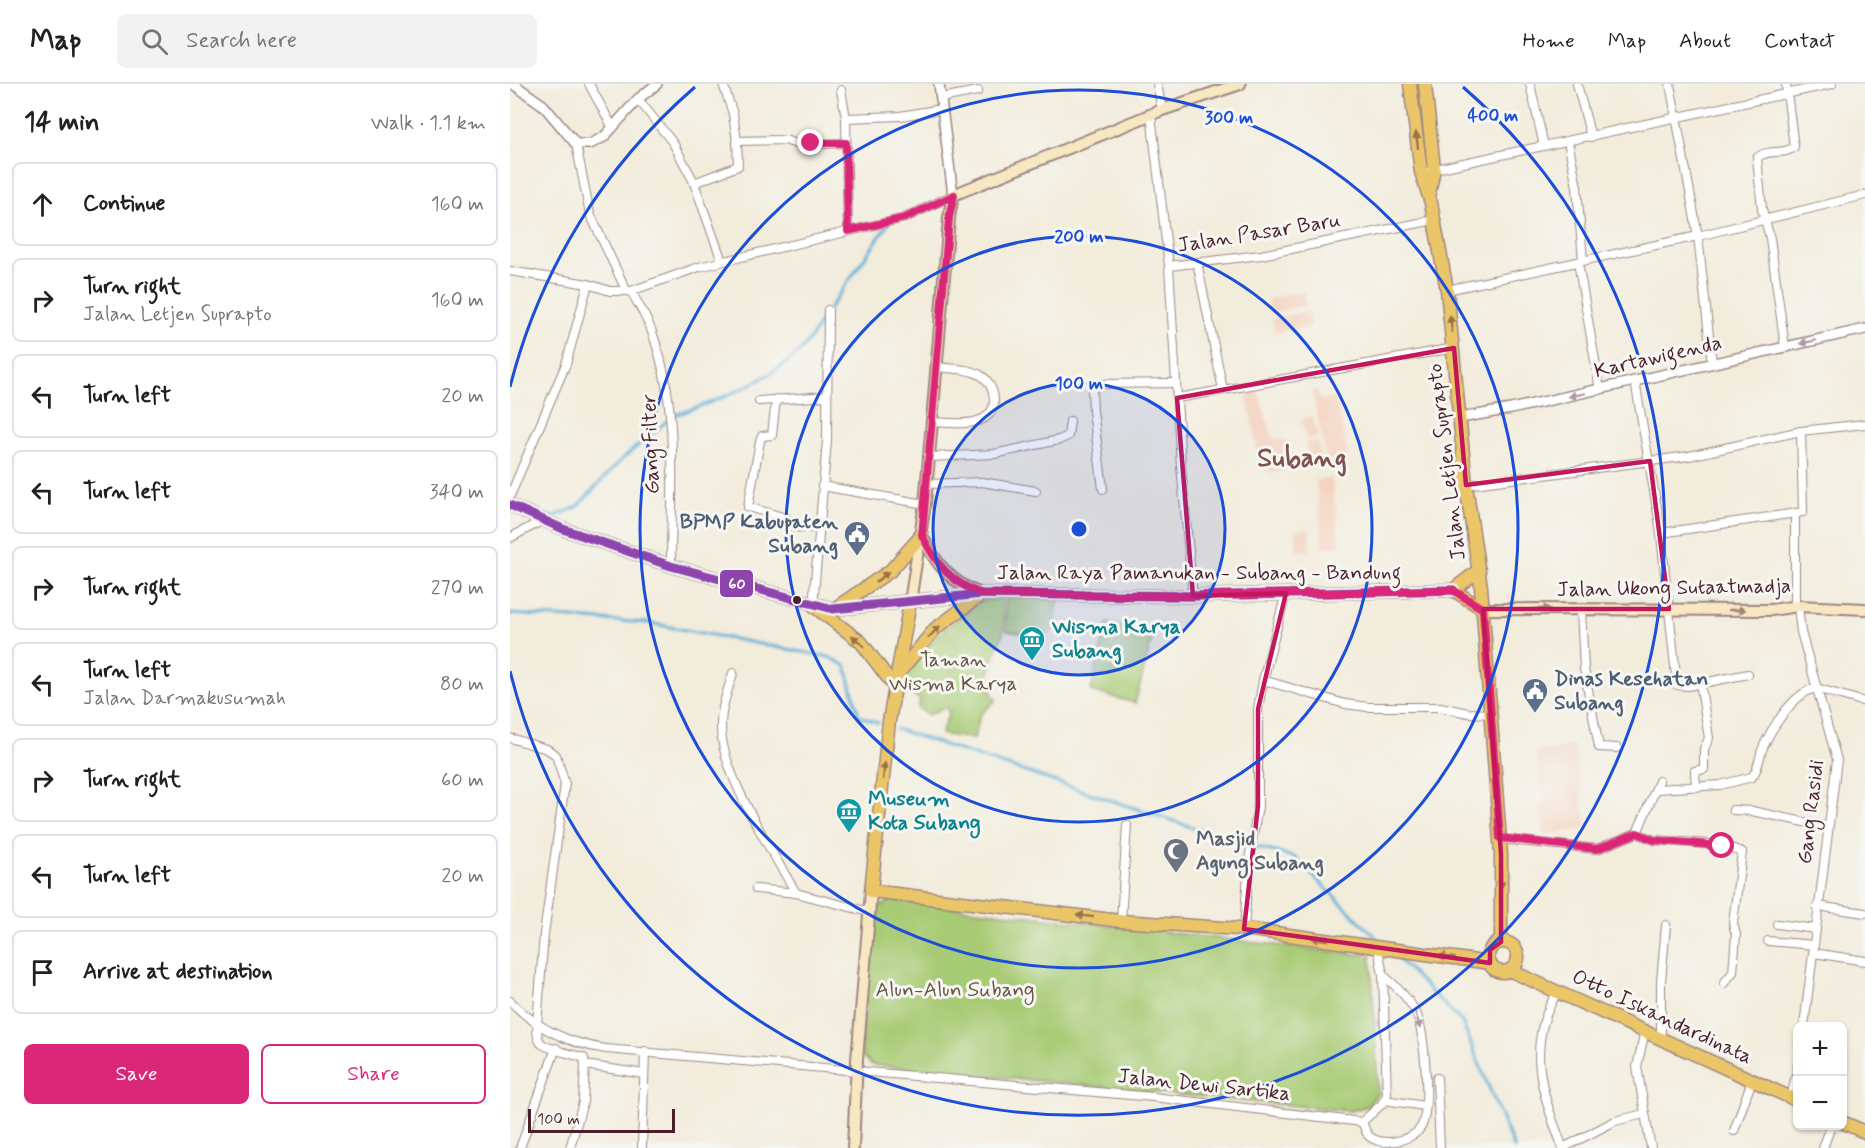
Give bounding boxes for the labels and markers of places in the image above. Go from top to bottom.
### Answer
place label: BPMP Kabupaten Subang [680,508,839,560]
public building icon: BPMP Kabupaten Subang [842,519,872,557]
centre of rings [1069,519,1089,539]
unlabelled marker [791,594,803,606]
place label: Wisma Karya Subang [1051,613,1181,665]
museum icon: Wisma Karya Subang [1017,624,1047,662]
place label: Dinas Kesehatan Subang [1554,665,1708,717]
public building icon: Dinas Kesehatan Subang [1520,676,1550,714]
place label: Museum Kota Subang [868,785,981,839]
museum icon: Museum Kota Subang [834,796,864,834]
place label: Masjid Agung Subang [1196,825,1324,879]
mosque icon: Masjid Agung Subang [1161,836,1191,874]

